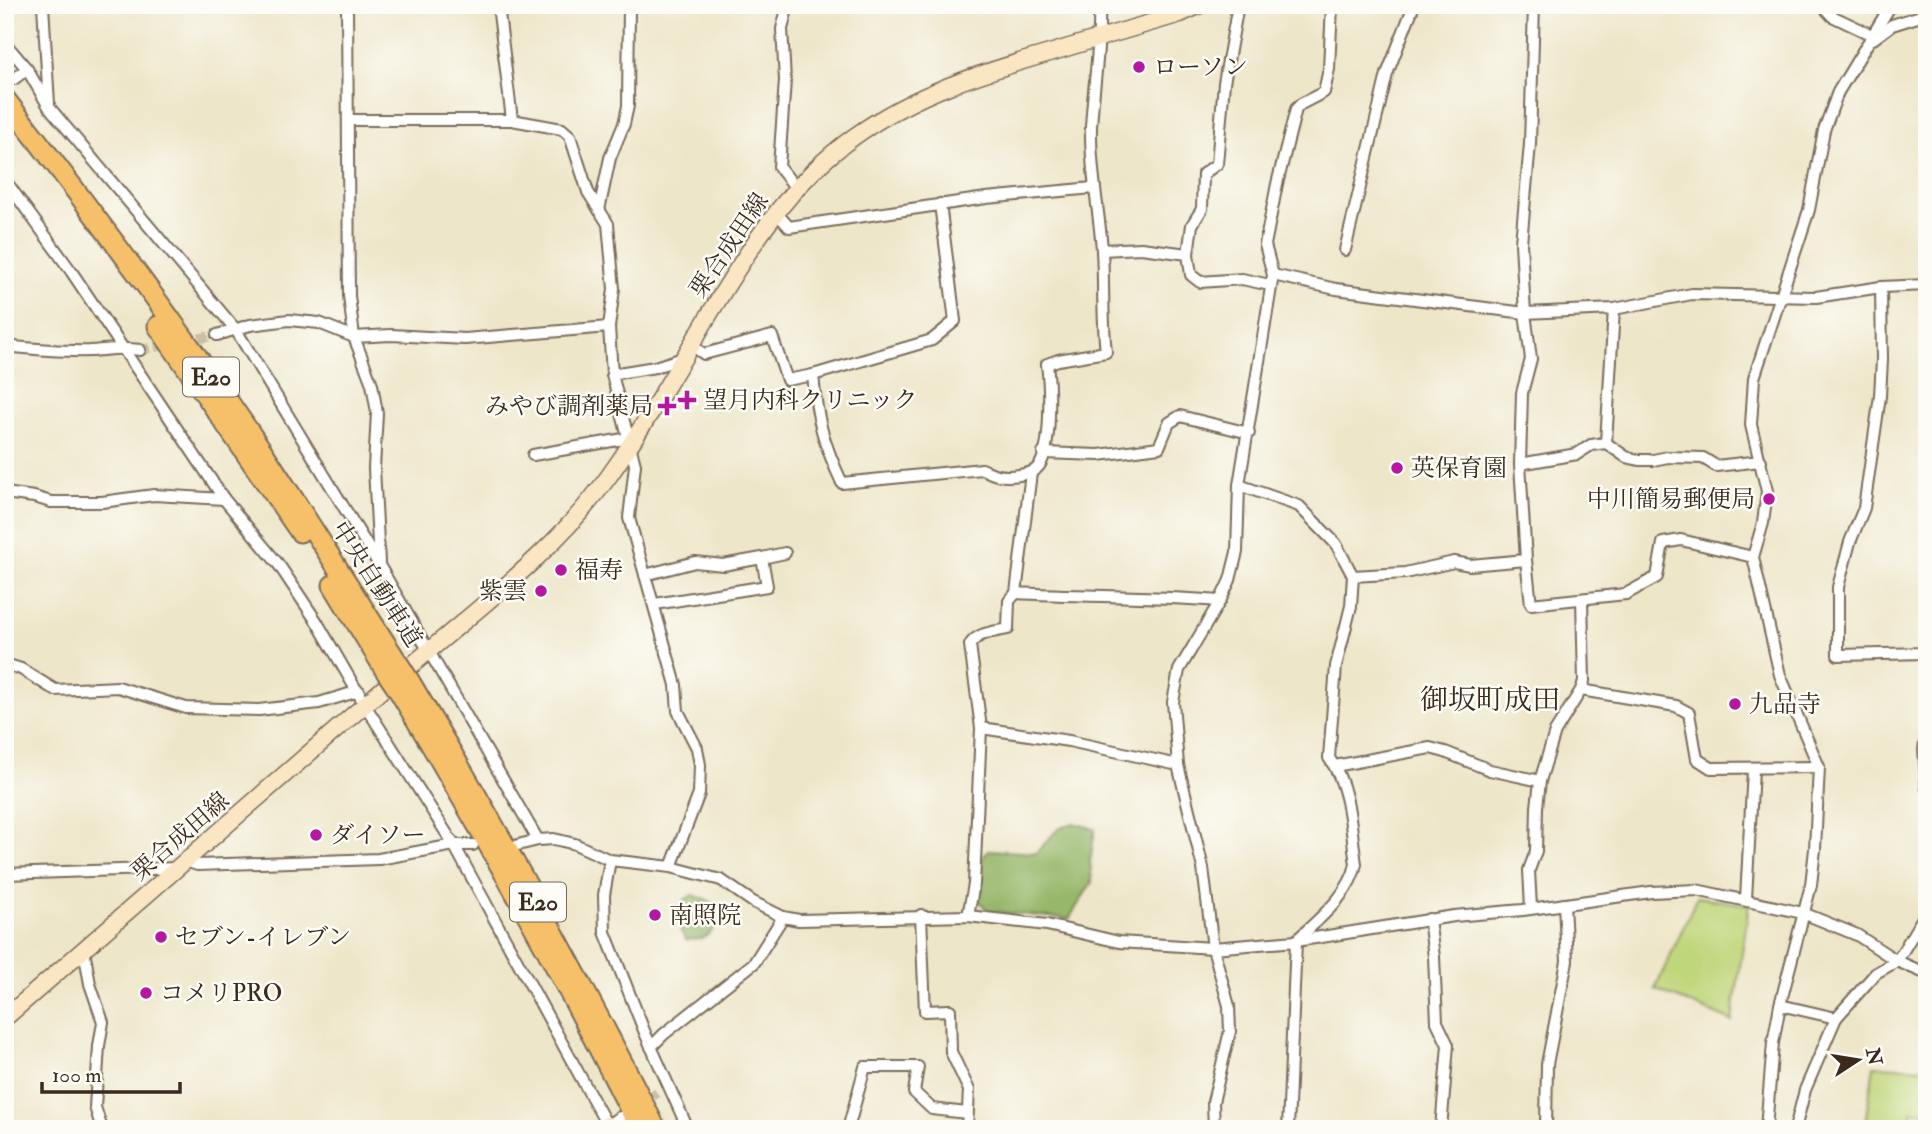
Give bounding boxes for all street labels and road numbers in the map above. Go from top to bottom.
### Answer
street label: 栗合成田線 [683,187,776,304]
road number: E20 [183,358,239,396]
street label: 中央自動車道 [324,515,429,653]
street label: 栗合成田線 [125,785,236,887]
road number: E20 [510,882,566,922]

